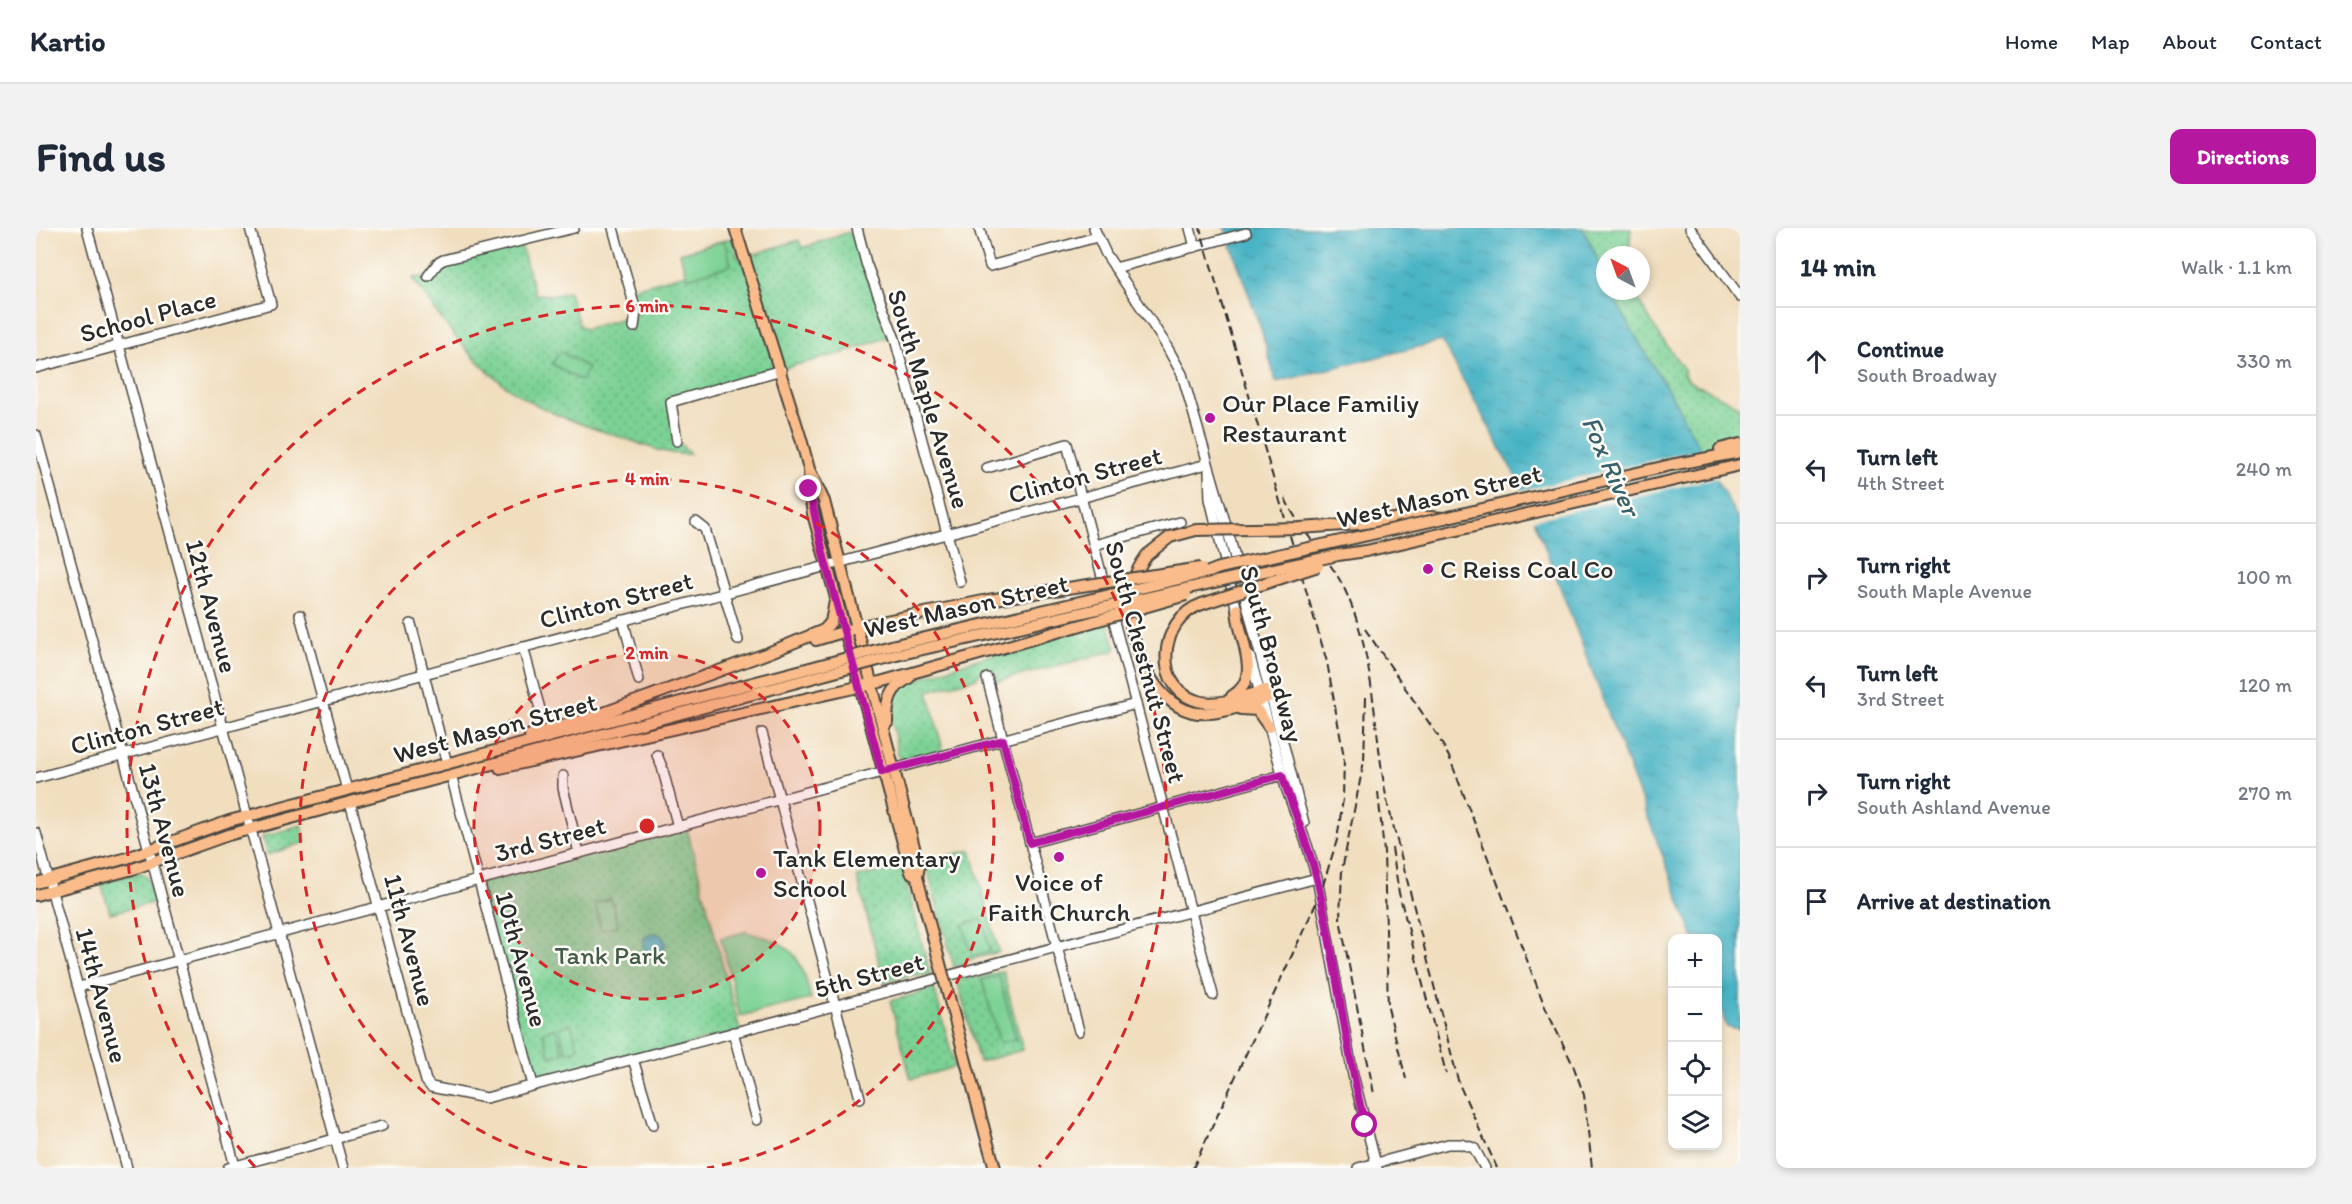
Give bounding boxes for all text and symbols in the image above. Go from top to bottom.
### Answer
text: Kartio [30,24,105,58]
text: Home [2005,29,2058,54]
text: Map [2091,29,2130,54]
text: About [2163,29,2217,54]
text: Contact [2250,29,2322,54]
button: Directions [2170,129,2316,184]
text: Find us [36,131,166,182]
north arrow [1596,246,1650,300]
text: 14 min [1800,251,1876,283]
text: Walk · 1.1 km [2181,255,2292,279]
street label: School Place [76,282,220,350]
street label: South Maple Avenue [880,286,978,512]
text: 6 min [626,295,669,317]
text: Continue [1857,336,1944,363]
icon: ahead [1800,345,1833,378]
text: 330 m [2237,349,2292,373]
text: South Broadway [1857,363,1997,387]
place label: Our Place Familiy Restaurant [1222,387,1419,449]
marker: Our Place Familiy Restaurant [1203,411,1217,425]
water label: Fox River [1575,411,1649,524]
street label: Clinton Street [1005,439,1165,511]
text: Turn left [1857,444,1938,471]
icon: left [1800,453,1833,486]
street label: West Mason Street [1333,457,1545,535]
text: 240 m [2236,457,2292,481]
text: 4 min [625,468,670,490]
text: 4th Street [1857,471,1944,495]
route end [795,475,821,501]
street label: 12th Avenue [179,536,245,676]
street label: South Chestnut Street [1098,537,1194,787]
text: Turn right [1857,552,1951,579]
place label: C Reiss Coal Co [1440,553,1613,585]
icon: right [1800,561,1833,594]
street label: South Broadway [1233,562,1311,746]
marker: C Reiss Coal Co [1421,562,1435,576]
street label: Clinton Street [536,564,696,636]
text: 100 m [2237,565,2292,589]
street label: West Mason Street [860,567,1072,645]
text: South Maple Avenue [1857,579,2032,603]
text: 2 min [626,642,669,664]
text: Turn left [1857,660,1938,687]
icon: left [1800,669,1833,702]
text: 120 m [2239,673,2292,697]
street label: West Mason Street [390,685,600,771]
text: 3rd Street [1857,687,1944,711]
street label: Clinton Street [67,690,227,762]
street label: 13th Avenue [132,759,198,901]
text: Turn right [1857,768,1951,795]
icon: right [1800,777,1833,810]
text: 270 m [2238,781,2292,805]
text: South Ashland Avenue [1857,795,2051,819]
street label: 3rd Street [491,809,609,869]
centre of rings [637,816,657,836]
place label: Tank Elementary School [773,842,961,904]
marker: Voice of Faith Church [1052,850,1066,864]
marker: Tank Elementary School [754,866,768,880]
place label: Voice of Faith Church [988,866,1130,928]
street label: 11th Avenue [377,870,443,1010]
icon: arrive [1800,885,1833,918]
street label: 10th Avenue [488,887,556,1031]
text: Arrive at destination [1857,888,2051,915]
street label: 14th Avenue [69,924,135,1066]
map controls [1668,934,1722,1150]
button: + [1668,934,1722,988]
park label: Tank Park [555,939,666,971]
street label: 5th Street [811,945,927,1005]
button: − [1668,988,1722,1042]
button: locate [1668,1042,1722,1096]
button: layers [1668,1096,1722,1150]
route start [1351,1111,1377,1137]

